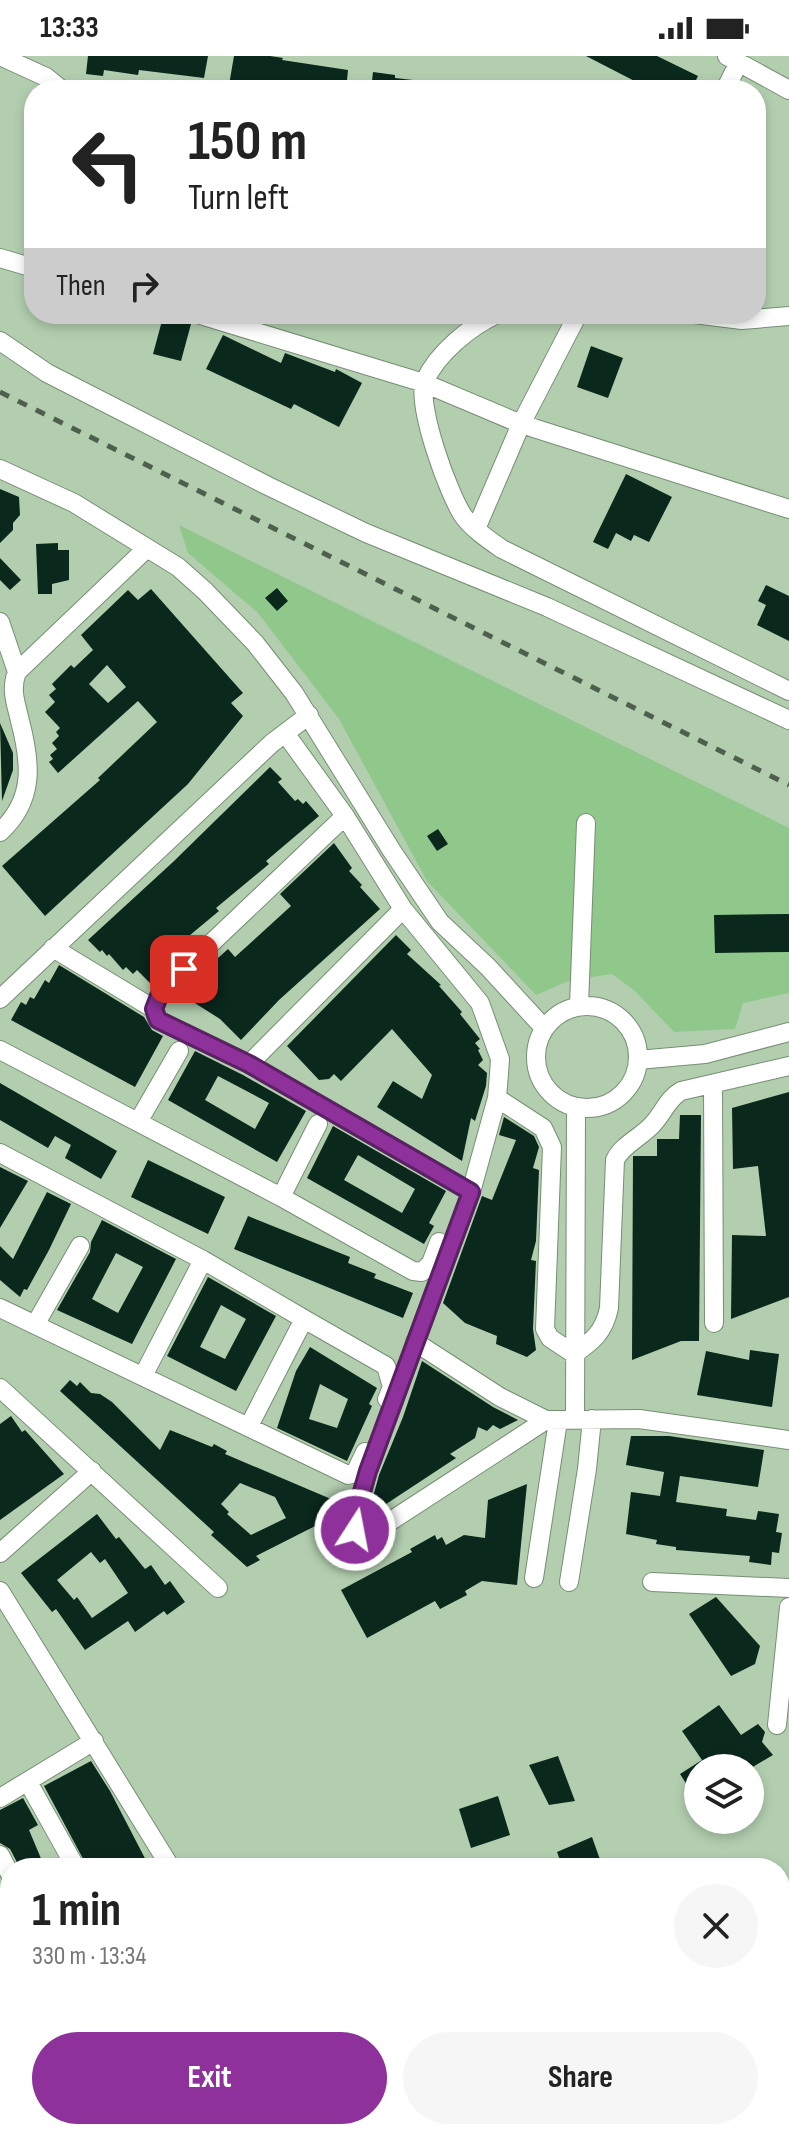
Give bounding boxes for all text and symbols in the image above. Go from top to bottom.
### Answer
text: 13:33 [40,10,99,46]
text: 150 m [188,109,307,176]
icon: left [56,112,160,216]
text: Turn left [188,177,289,220]
icon: right [122,264,166,308]
text: Then [56,268,106,304]
pin [150,935,218,1003]
icon: arrive [162,947,206,991]
position arrow [313,1488,397,1572]
map controls [684,1754,764,1834]
button: layers [684,1754,764,1834]
text: 1 min [32,1882,121,1939]
button: close [674,1884,758,1968]
text: 330 m · 13:34 [32,1941,146,1972]
button: Exit [32,2032,387,2124]
button: Share [403,2032,758,2124]

